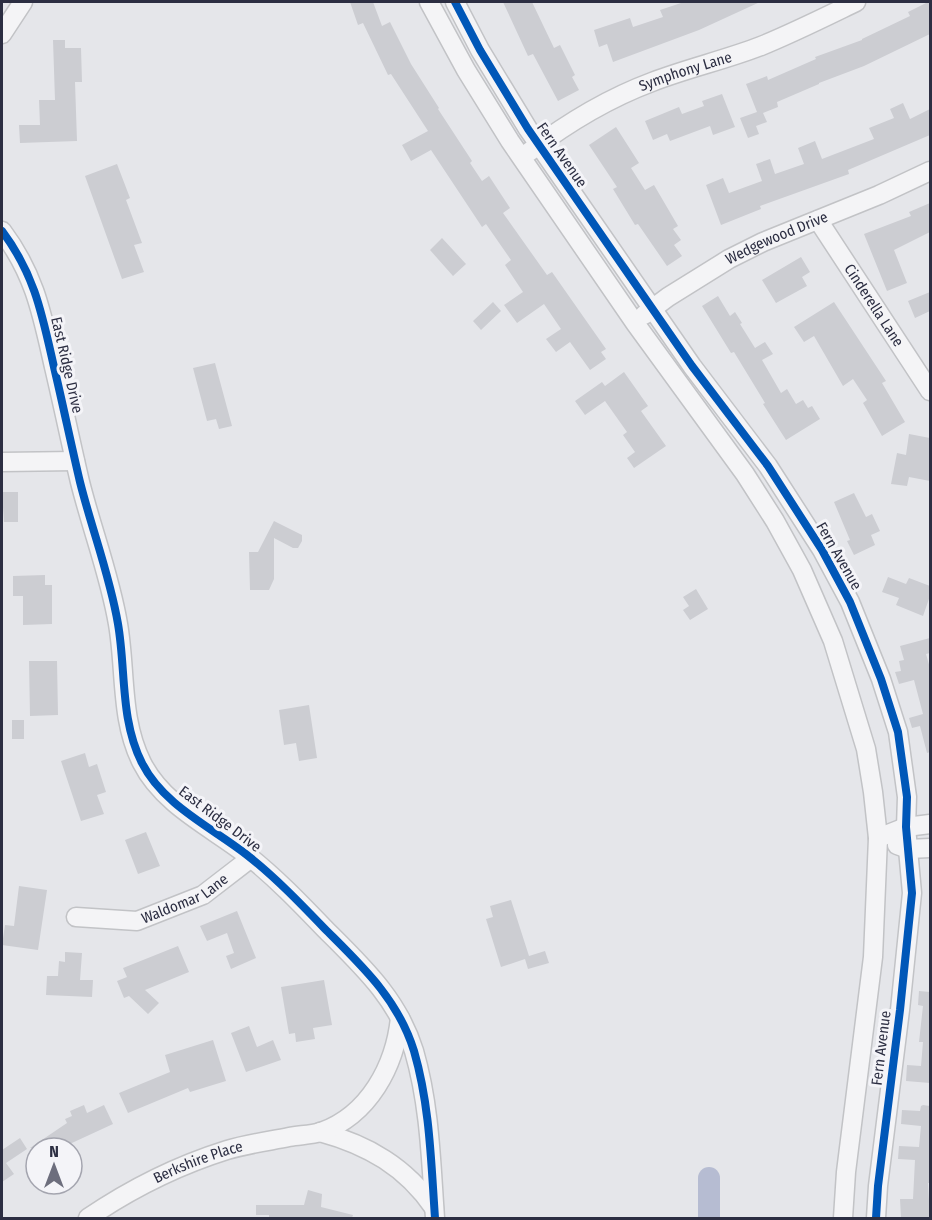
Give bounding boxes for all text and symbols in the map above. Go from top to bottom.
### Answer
street label: Symphony Lane [636,48,734,95]
street label: Fern Avenue [533,119,591,191]
street label: Wedgewood Drive [723,208,830,268]
street label: Cinderella Lane [840,261,907,350]
street label: East Ridge Drive [47,315,87,415]
street label: Fern Avenue [812,519,866,593]
street label: East Ridge Drive [175,782,265,856]
street label: Waldomar Lane [139,870,232,927]
street label: Fern Avenue [867,1010,895,1086]
north arrow [24,1136,84,1196]
street label: Berkshire Place [150,1137,244,1187]
text: N [49,1142,59,1161]

